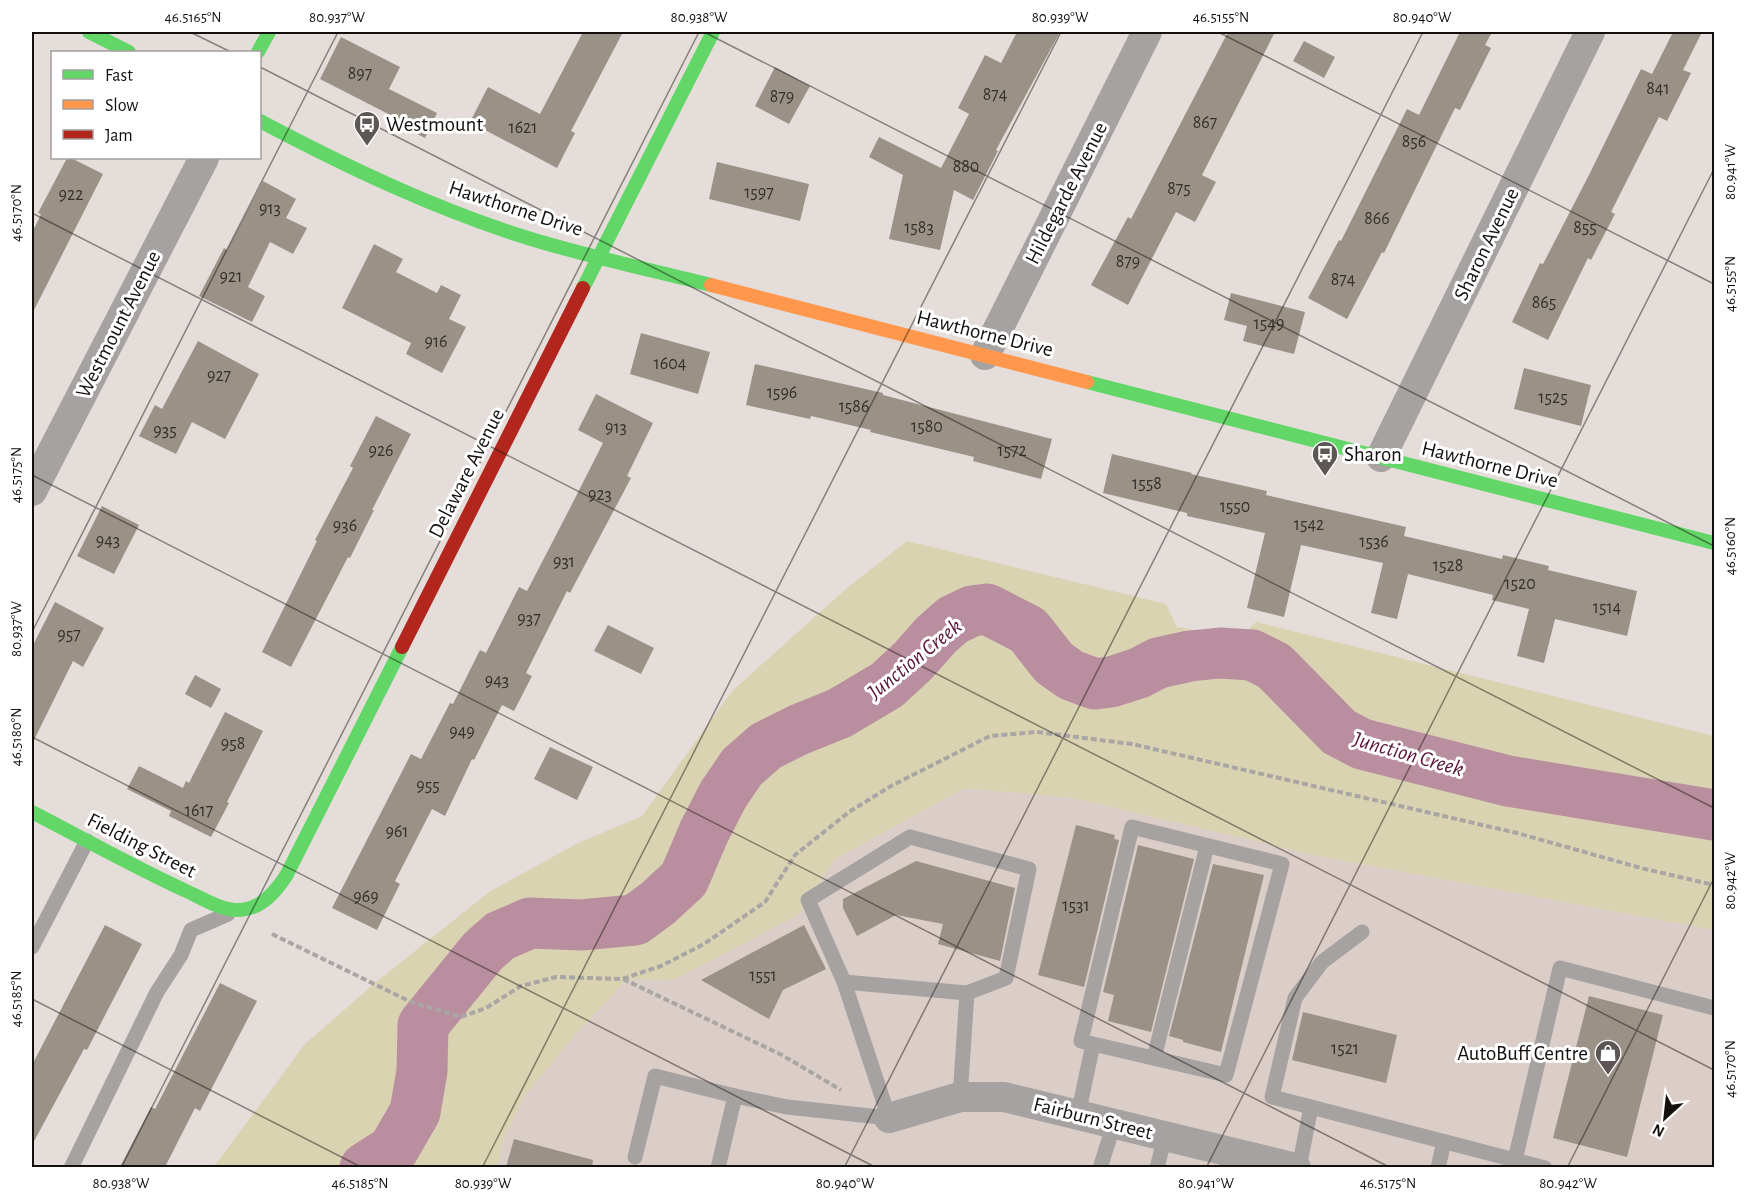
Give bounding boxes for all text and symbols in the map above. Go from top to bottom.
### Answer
text: 46.5165°N [164,10,222,25]
text: 80.937°W [309,10,366,25]
text: 80.938°W [671,10,728,25]
text: 80.939°W [1032,10,1089,25]
text: 46.5155°N [1193,10,1249,25]
text: 80.940°W [1393,10,1452,25]
legend [51,51,261,159]
house number: 897 [348,65,372,83]
text: Fast [105,67,133,85]
house number: 841 [1646,80,1670,98]
house number: 874 [983,86,1008,104]
house number: 879 [770,88,794,106]
text: Slow [105,97,138,115]
bus stop icon: Westmount [352,109,382,147]
place label: Westmount [386,114,483,135]
house number: 867 [1193,114,1217,132]
house number: 1621 [508,119,538,137]
street label: Hildegarde Avenue [1022,119,1111,268]
text: Jam [105,127,133,145]
house number: 856 [1402,133,1426,151]
text: 80.941°W [1723,143,1738,200]
house number: 880 [953,158,979,176]
street label: Hawthorne Drive [446,177,586,240]
house number: 875 [1167,180,1191,198]
text: 46.5170°N [9,184,24,242]
house number: 1597 [744,184,774,202]
street label: Sharon Avenue [1450,185,1523,304]
house number: 922 [59,186,83,204]
house number: 913 [259,200,281,218]
house number: 866 [1364,210,1390,228]
house number: 1583 [904,219,934,237]
house number: 855 [1573,219,1597,237]
street label: Westmount Avenue [72,247,165,401]
house number: 879 [1116,253,1140,271]
text: 46.5155°N [1723,256,1738,312]
house number: 921 [220,268,242,286]
house number: 874 [1331,271,1356,289]
house number: 865 [1532,294,1556,312]
street label: Hawthorne Drive [915,306,1055,361]
house number: 1549 [1254,315,1284,333]
house number: 916 [424,333,448,351]
house number: 1604 [654,355,687,373]
house number: 927 [207,367,231,385]
house number: 1596 [767,384,797,402]
house number: 1525 [1538,389,1568,407]
house number: 1586 [839,398,869,416]
street label: Delaware Avenue [425,405,508,541]
house number: 1580 [911,418,943,436]
house number: 913 [605,419,627,437]
house number: 935 [153,422,177,440]
street label: Hawthorne Drive [1420,437,1560,492]
bus stop icon: Sharon [1310,439,1340,477]
house number: 926 [368,442,394,460]
house number: 1572 [997,442,1027,460]
place label: Sharon [1344,444,1402,465]
text: 46.5175°N [9,447,24,503]
house number: 1558 [1132,475,1162,493]
house number: 923 [588,486,612,504]
house number: 1550 [1220,498,1250,516]
house number: 1542 [1294,516,1324,534]
house number: 936 [333,517,357,535]
text: 46.5160°N [1723,517,1738,575]
house number: 943 [96,532,120,550]
house number: 1536 [1359,533,1389,551]
house number: 931 [553,553,575,571]
house number: 1528 [1433,557,1463,575]
house number: 1520 [1504,575,1536,593]
house number: 1514 [1593,599,1622,617]
text: 80.937°W [9,600,24,657]
house number: 937 [517,610,541,628]
water label: Junction Creek [863,615,966,704]
house number: 957 [57,626,81,644]
house number: 943 [485,672,509,690]
text: 46.5180°N [9,708,24,766]
house number: 949 [449,723,475,741]
water label: Junction Creek [1350,727,1466,780]
house number: 958 [221,735,245,753]
house number: 955 [416,777,440,795]
house number: 1617 [185,802,213,820]
street label: Fielding Street [84,809,200,882]
house number: 961 [385,823,409,841]
text: 80.942°W [1723,852,1738,910]
house number: 969 [353,888,379,906]
house number: 1531 [1062,897,1090,915]
house number: 1551 [749,967,777,985]
text: 46.5185°N [9,970,24,1028]
shop icon: AutoBuff Centre [1593,1038,1623,1076]
house number: 1521 [1331,1040,1359,1058]
text: 46.5170°N [1723,1040,1738,1098]
place label: AutoBuff Centre [1457,1043,1588,1064]
north arrow [1635,1088,1695,1148]
street label: Fairburn Street [1031,1094,1155,1143]
text: N [1650,1121,1667,1140]
text: 80.938°W [93,1176,150,1191]
text: 46.5185°N [331,1176,389,1191]
text: 80.939°W [455,1176,512,1191]
text: 80.940°W [816,1176,875,1191]
text: 80.941°W [1178,1176,1235,1191]
text: 46.5175°N [1360,1176,1416,1191]
text: 80.942°W [1539,1176,1597,1191]

